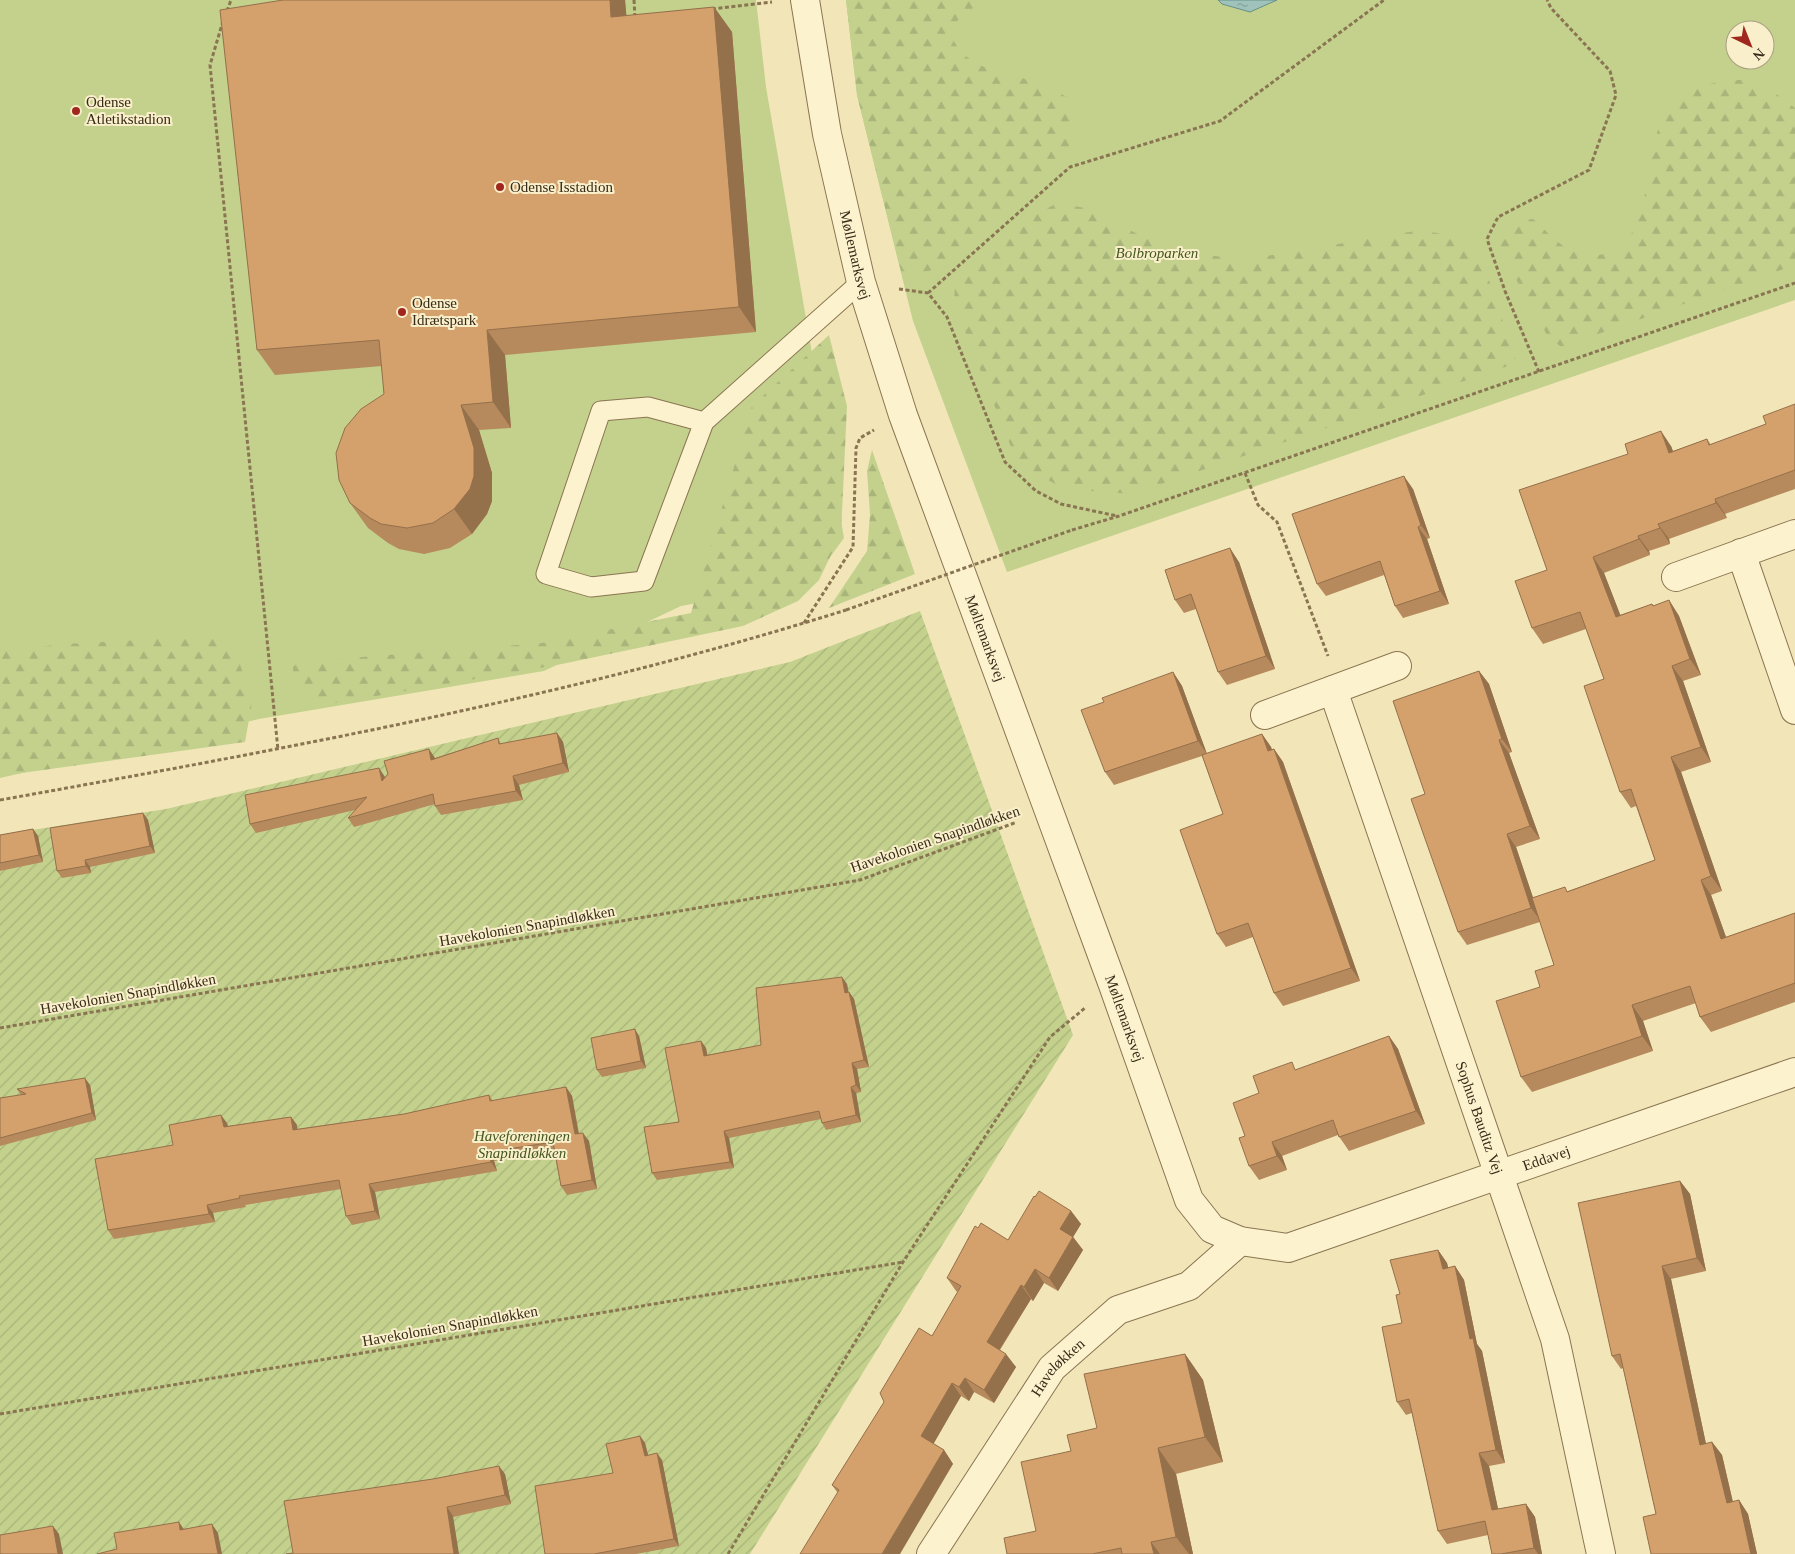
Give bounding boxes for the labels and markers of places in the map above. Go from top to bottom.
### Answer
place label: Odense Atletikstadion [86,94,171,127]
marker: Odense Atletikstadion [70,105,82,117]
place label: Odense Isstadion [510,179,613,195]
marker: Odense Isstadion [494,181,506,193]
place label: Odense Idrætspark [412,295,477,328]
marker: Odense Idrætspark [396,306,408,318]

